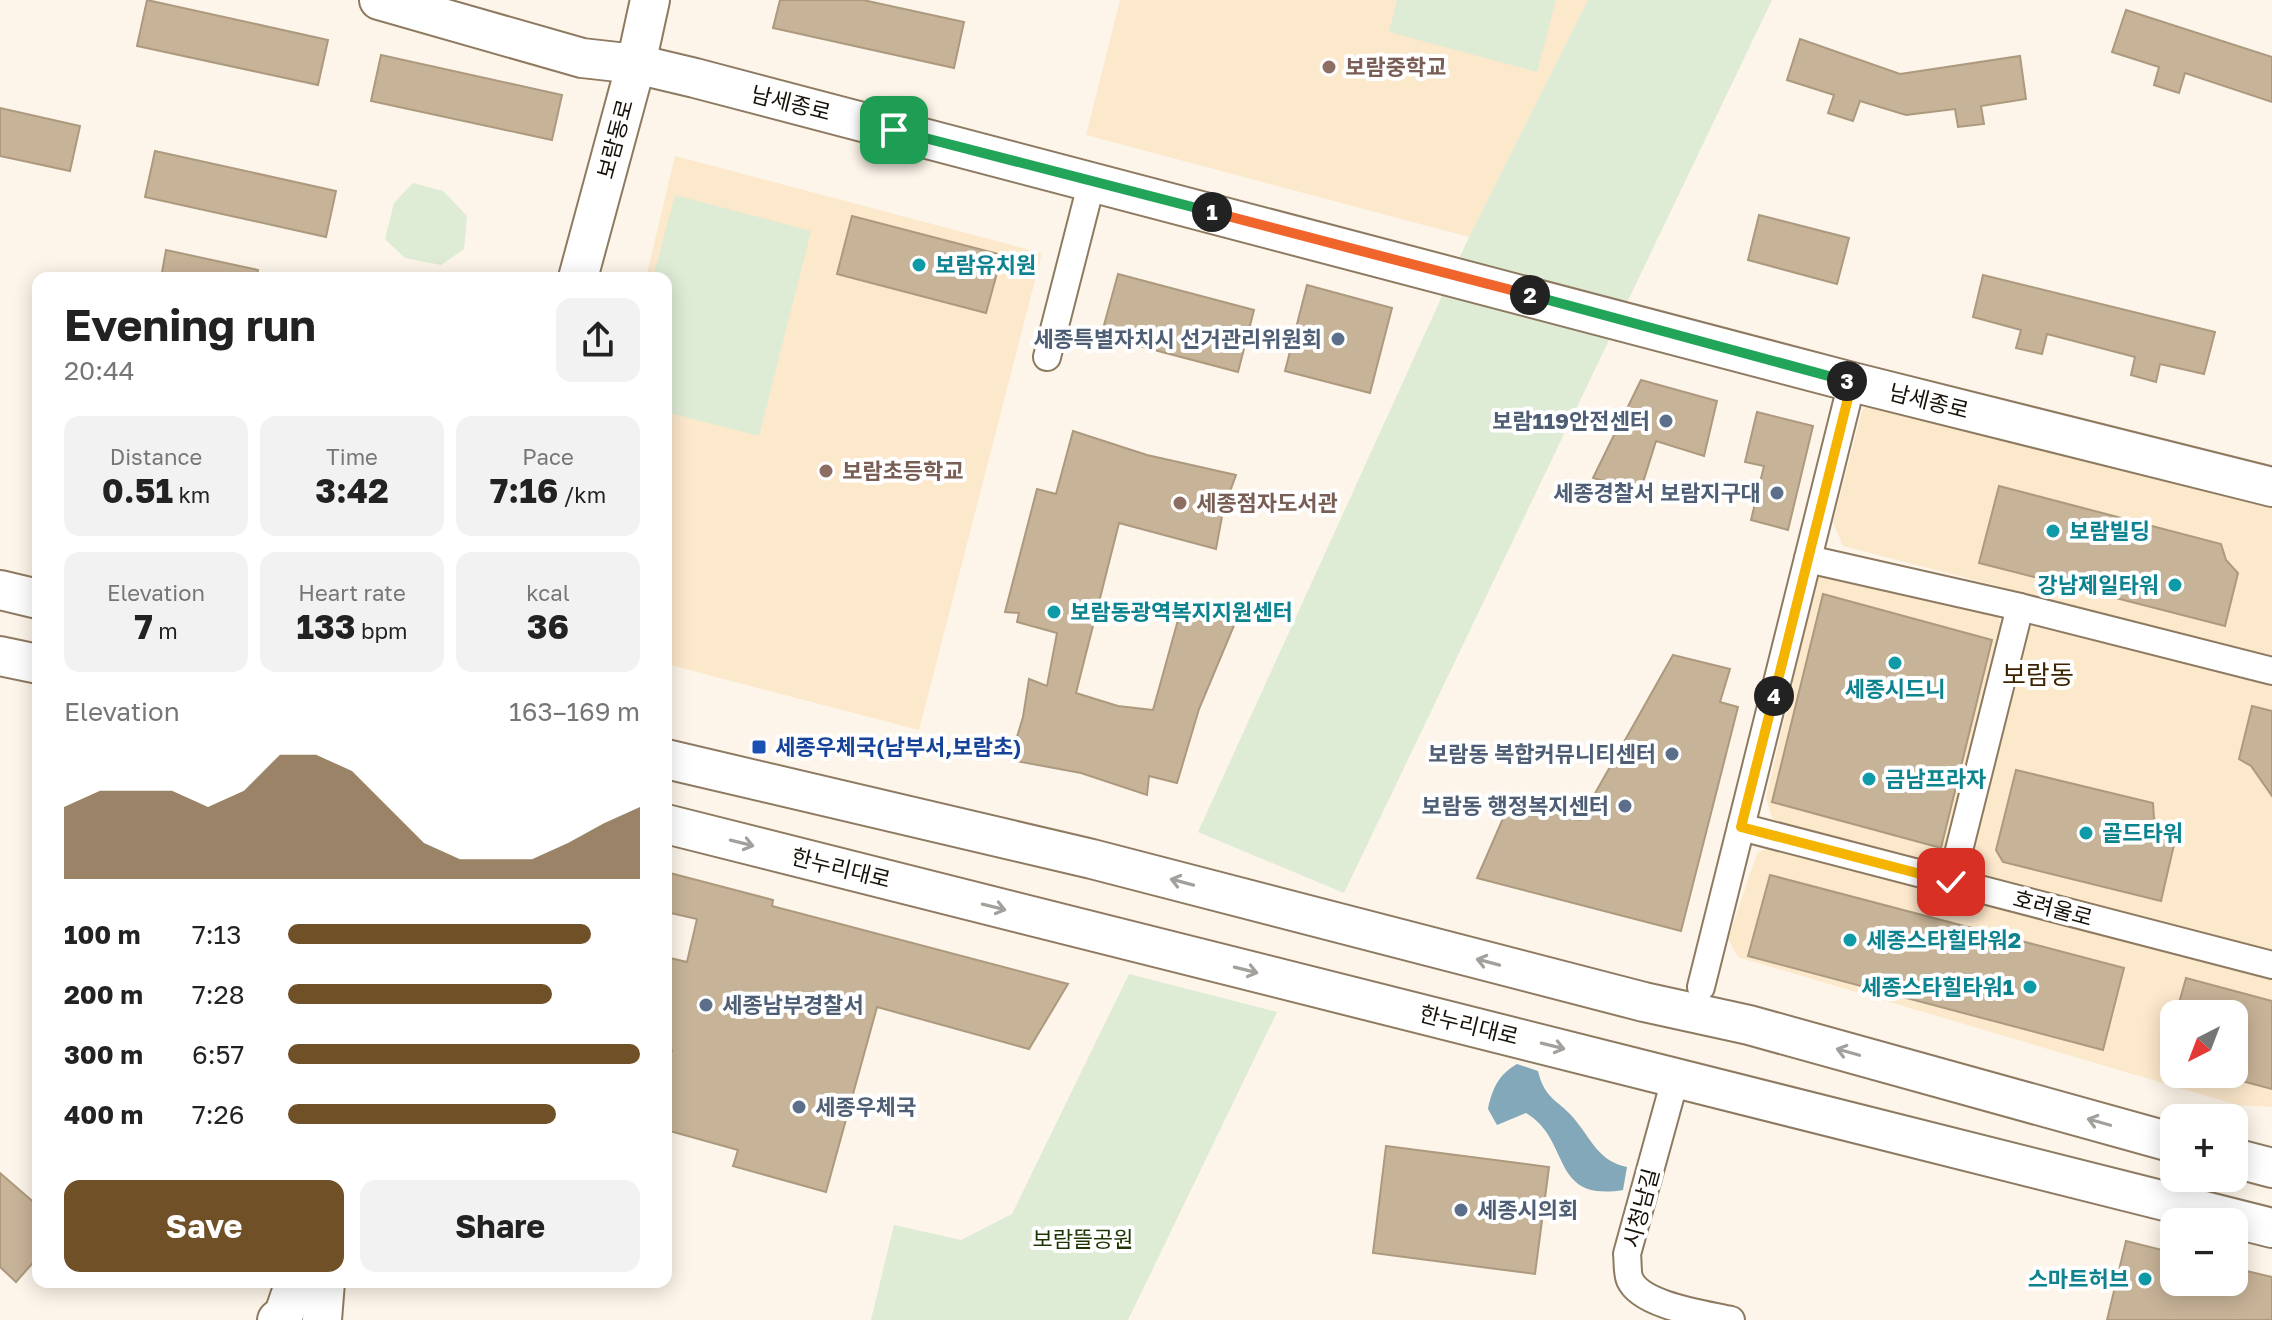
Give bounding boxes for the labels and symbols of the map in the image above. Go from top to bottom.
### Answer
place label: 보람중학교 [1345,53,1446,80]
marker: 보람중학교 [1320,58,1338,76]
street label: 남세종로 [749,80,834,125]
street label: 보람동로 [591,96,638,181]
pin [860,96,928,164]
pin: 1 [1192,192,1232,232]
place label: 보람유치원 [935,251,1036,278]
marker: 보람유치원 [910,256,928,274]
pin: 2 [1510,275,1550,315]
place label: 세종특별자치시 선거관리위원회 [1033,325,1322,352]
marker: 세종특별자치시 선거관리위원회 [1329,330,1347,348]
pin: 3 [1827,361,1867,401]
street label: 남세종로 [1887,378,1972,423]
place label: 보람119안전센터 [1492,407,1650,434]
marker: 보람119안전센터 [1657,412,1675,430]
place label: 보람초등학교 [842,457,963,484]
marker: 보람초등학교 [817,462,835,480]
place label: 세종경찰서 보람지구대 [1553,479,1761,506]
marker: 세종경찰서 보람지구대 [1768,484,1786,502]
place label: 세종점자도서관 [1196,489,1338,516]
marker: 세종점자도서관 [1171,494,1189,512]
place label: 보람빌딩 [2069,517,2150,544]
marker: 보람빌딩 [2044,522,2062,540]
place label: 강남제일타워 [2038,571,2159,598]
marker: 강남제일타워 [2166,576,2184,594]
place label: 보람동광역복지지원센터 [1070,598,1293,625]
marker: 보람동광역복지지원센터 [1045,603,1063,621]
marker: 세종시드니 [1886,654,1904,672]
district label: 보람동 [2002,659,2074,690]
place label: 세종시드니 [1844,675,1946,702]
pin: 4 [1754,676,1794,716]
place label: 세종우체국(남부서,보람초) [775,733,1021,760]
marker: 세종우체국(남부서,보람초) [750,738,768,756]
place label: 보람동 복합커뮤니티센터 [1428,740,1656,767]
marker: 보람동 복합커뮤니티센터 [1663,745,1681,763]
place label: 금남프라자 [1885,765,1986,792]
marker: 금남프라자 [1860,770,1878,788]
place label: 보람동 행정복지센터 [1421,792,1609,819]
marker: 보람동 행정복지센터 [1616,797,1634,815]
place label: 골드타워 [2102,819,2183,846]
marker: 골드타워 [2077,824,2095,842]
one-way arrow [728,836,754,851]
street label: 한누리대로 [789,842,893,893]
pin [1917,848,1985,916]
one-way arrow [1169,874,1195,889]
street label: 호려울로 [2011,884,2096,931]
one-way arrow [980,900,1006,915]
place label: 세종스타힐타워2 [1866,926,2021,953]
marker: 세종스타힐타워2 [1841,931,1859,949]
one-way arrow [1475,953,1501,968]
one-way arrow [1233,963,1258,978]
place label: 세종스타힐타워1 [1861,973,2014,1000]
marker: 세종스타힐타워1 [2021,978,2039,996]
place label: 세종남부경찰서 [722,991,864,1018]
marker: 세종남부경찰서 [697,996,715,1014]
street label: 한누리대로 [1417,999,1521,1050]
north arrow [2160,1000,2248,1088]
one-way arrow [1539,1039,1565,1054]
one-way arrow [1836,1044,1862,1059]
place label: 세종우체국 [815,1093,916,1120]
marker: 세종우체국 [790,1098,808,1116]
one-way arrow [2086,1114,2112,1129]
street label: 시청남길 [1617,1165,1664,1250]
place label: 세종시의회 [1477,1196,1578,1223]
marker: 세종시의회 [1452,1201,1470,1219]
park label: 보람뜰공원 [1032,1225,1134,1252]
place label: 스마트허브 [2028,1265,2129,1292]
marker: 스마트허브 [2136,1270,2154,1288]

